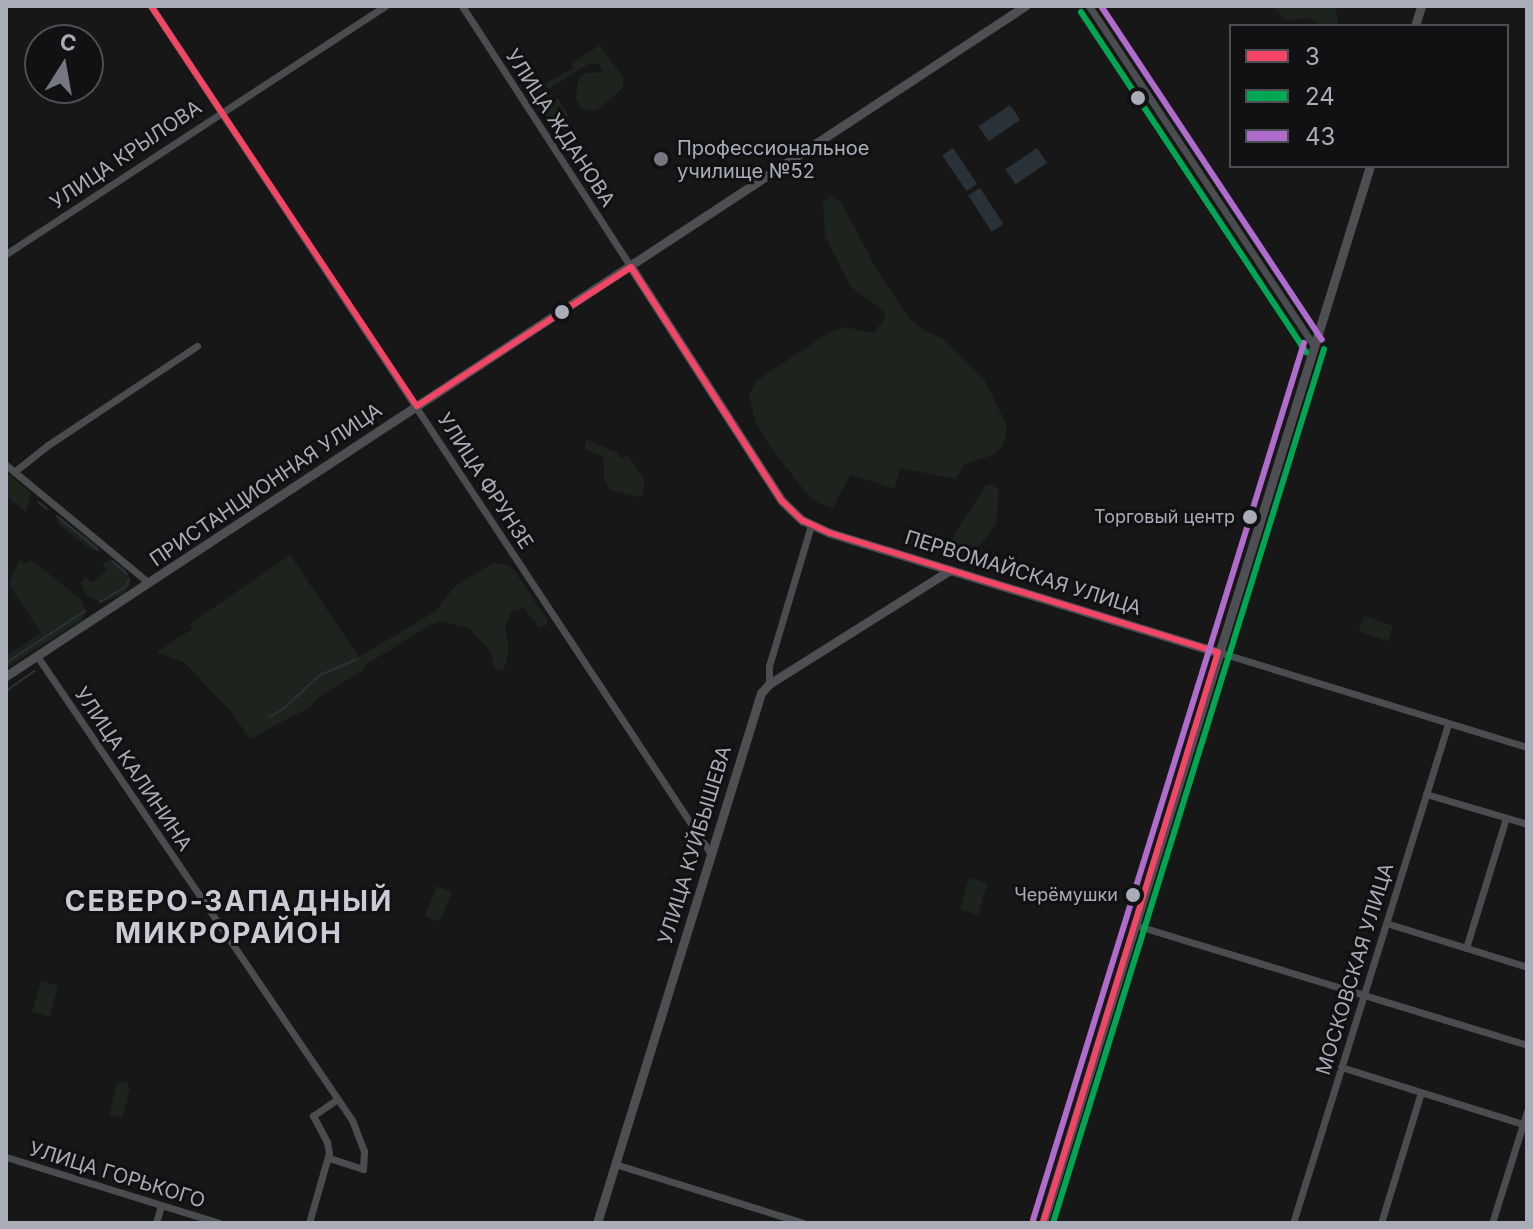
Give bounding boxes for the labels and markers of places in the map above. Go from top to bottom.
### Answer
unlabelled marker [1130,90,1146,106]
place label: Профессиональное училище №52 [677,136,869,183]
marker: Профессиональное училище №52 [652,150,670,168]
unlabelled marker [554,304,570,320]
place label: Торговый центр [1094,506,1235,528]
marker: Торговый центр [1242,509,1258,525]
place label: Черёмушки [1014,884,1118,906]
marker: Черёмушки [1125,887,1141,903]

